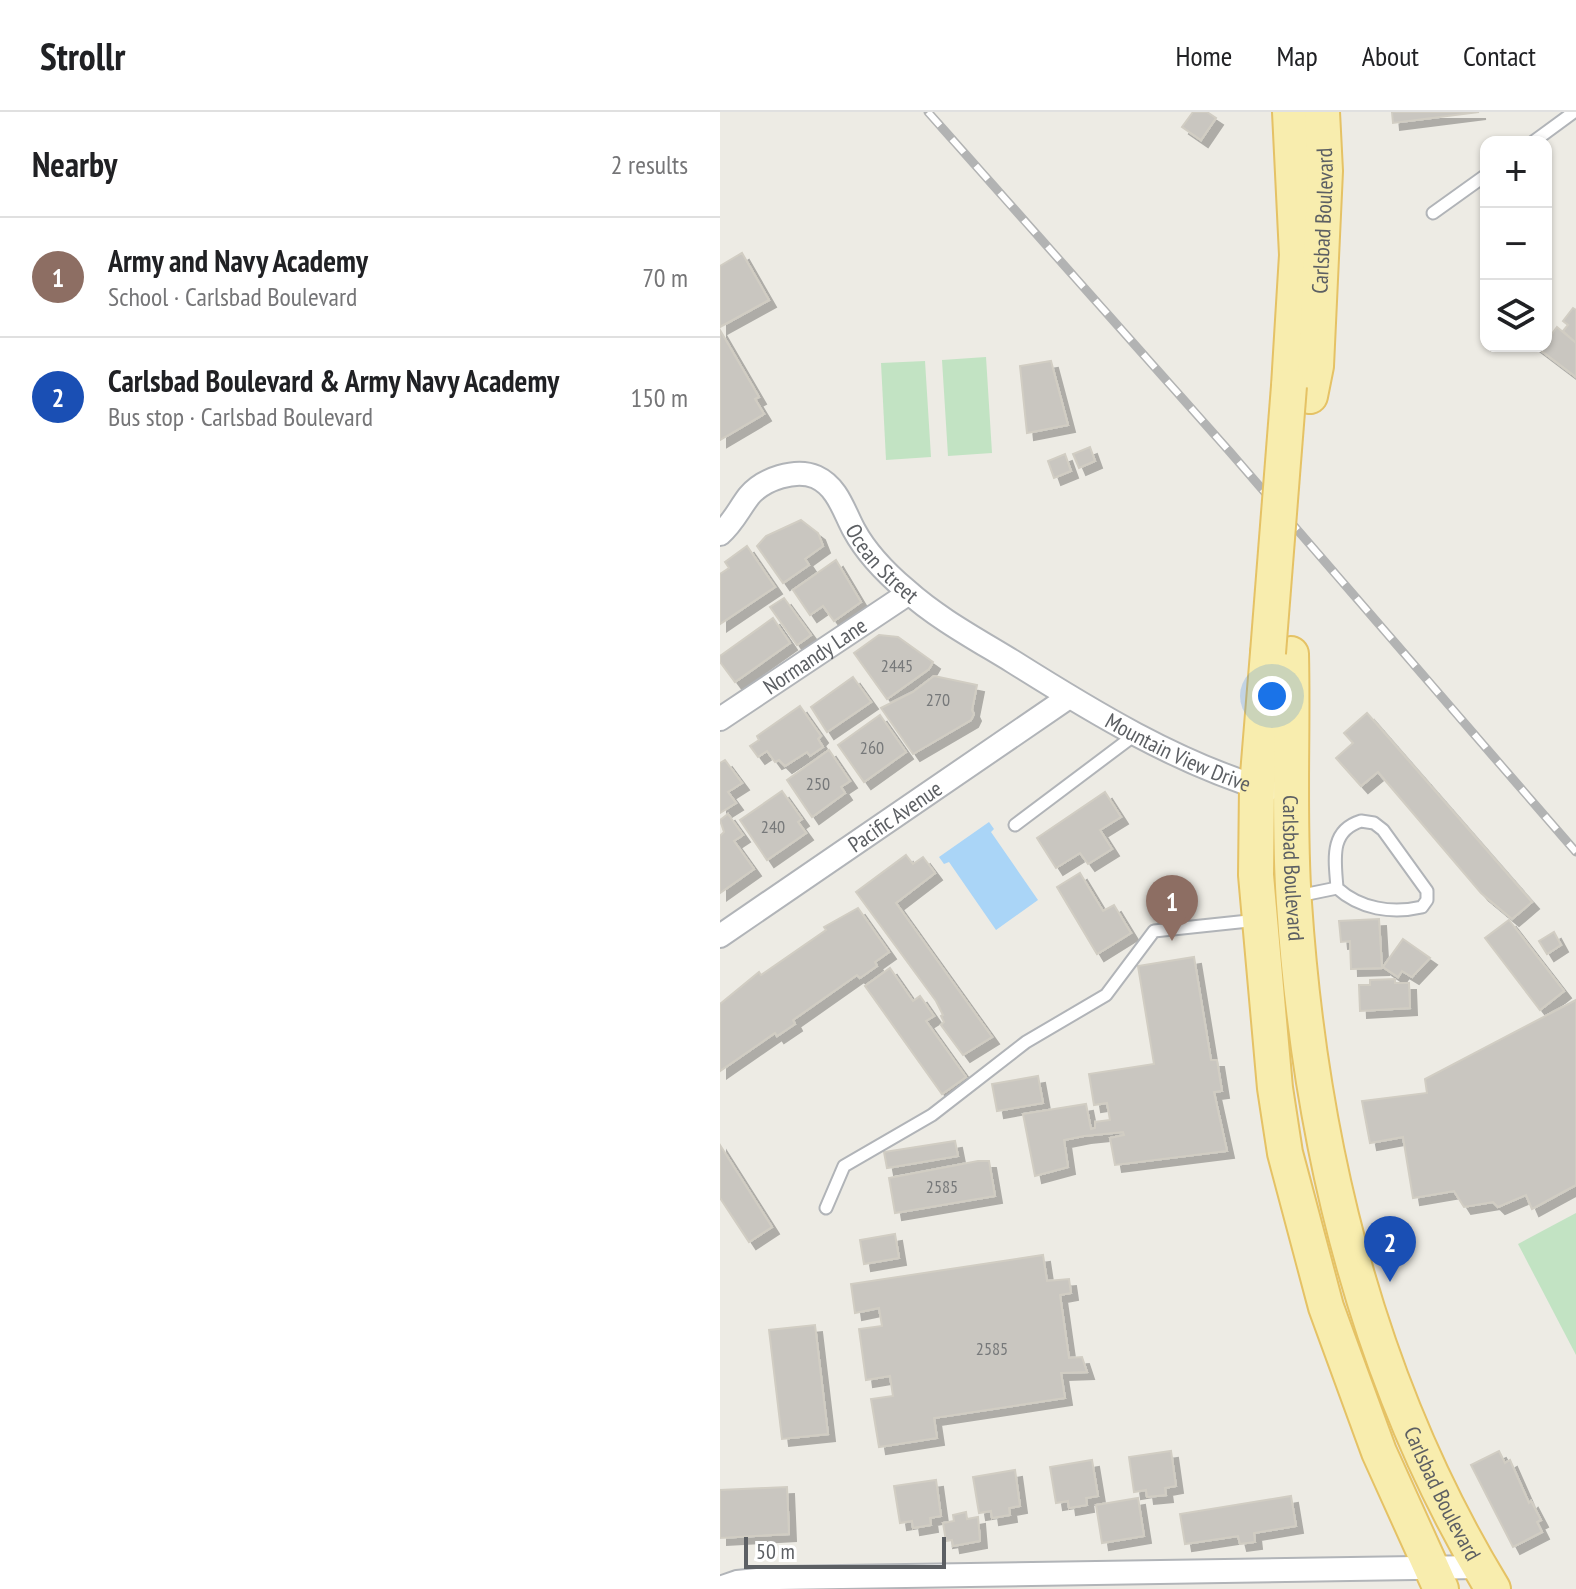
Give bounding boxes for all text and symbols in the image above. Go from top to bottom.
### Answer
text: Strollr [40,31,125,80]
text: Home [1176,37,1232,74]
text: Map [1276,37,1318,74]
text: About [1362,37,1419,74]
text: Contact [1463,37,1536,74]
map controls [1480,136,1552,352]
button: + [1480,136,1552,208]
text: Nearby [32,142,117,186]
street label: Carlsbad Boulevard [1305,147,1339,294]
text: 2 results [611,148,688,181]
button: − [1480,208,1552,280]
text: Army and Navy Academy [108,241,368,280]
text: 1 [52,261,64,294]
text: 70 m [642,261,688,294]
text: School · Carlsbad Boulevard [108,280,357,313]
button: layers [1480,280,1552,352]
text: Carlsbad Boulevard & Army Navy Academy [108,361,559,400]
text: 2 [52,381,64,414]
text: 150 m [630,381,688,414]
text: Bus stop · Carlsbad Boulevard [108,400,373,433]
street label: Ocean Street [839,519,925,609]
street label: Normandy Lane [758,611,872,700]
house number: 2445 [881,654,913,677]
your location [1252,676,1292,716]
house number: 270 [926,688,950,711]
street label: Mountain View Drive [1101,707,1255,798]
house number: 260 [860,736,884,759]
house number: 250 [806,772,830,795]
street label: Pacific Avenue [843,774,947,858]
street label: Carlsbad Boulevard [1277,795,1311,942]
house number: 240 [761,815,785,838]
pin: 1 [1146,875,1198,941]
house number: 2585 [926,1175,958,1198]
pin: 2 [1364,1216,1416,1282]
house number: 2585 [976,1337,1008,1360]
street label: Carlsbad Boulevard [1398,1422,1487,1565]
scale bar [744,1533,946,1569]
text: 50 m [756,1537,795,1565]

